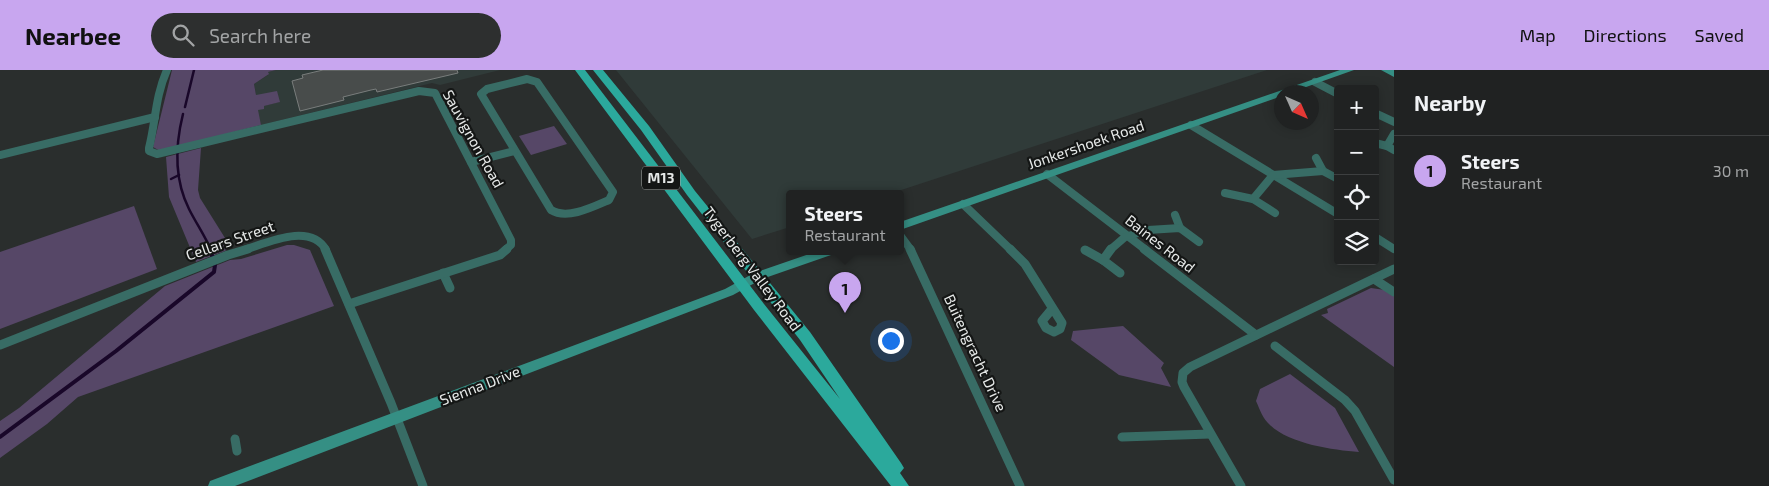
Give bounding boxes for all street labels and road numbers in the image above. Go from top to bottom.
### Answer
street label: Sauvignon Road [440,86,508,191]
street label: Jonkershoek Road [1025,116,1146,172]
road number: M13 [642,166,680,190]
street label: Tygerberg Valley Road [700,203,805,334]
street label: Baines Road [1122,210,1199,276]
street label: Cellars Street [183,216,277,264]
street label: Buitengracht Drive [941,291,1011,414]
street label: Sienna Drive [437,361,522,409]

